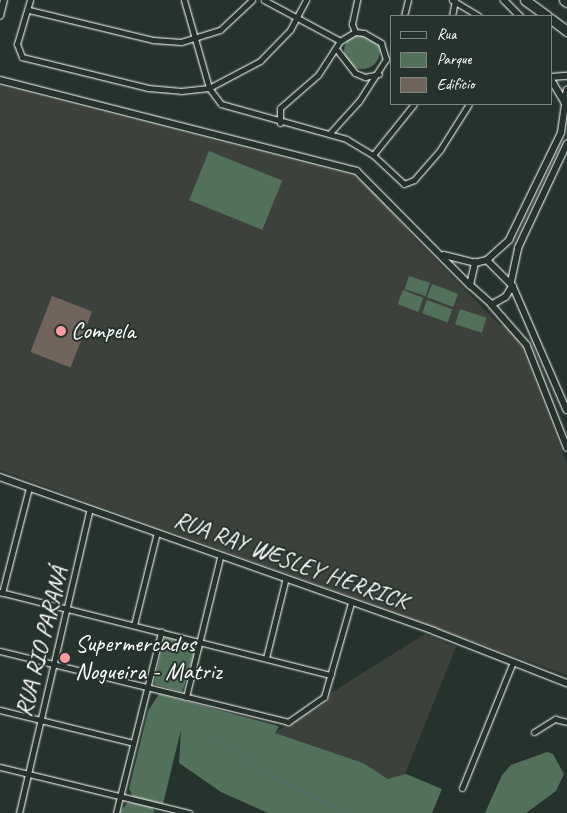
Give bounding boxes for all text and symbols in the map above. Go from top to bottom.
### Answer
legend [390,15,552,105]
text: Rua [437,25,456,44]
text: Parque [437,50,471,69]
text: Edifício [437,75,474,94]
place label: Compela [71,317,135,345]
marker: Compela [55,325,67,337]
street label: RUA RAY WESLEY HERRICK [170,505,412,617]
street label: RUA RIO PARANÁ [10,564,74,720]
place label: Supermercados Nogueira - Matriz [75,630,222,686]
marker: Supermercados Nogueira - Matriz [59,652,71,664]

